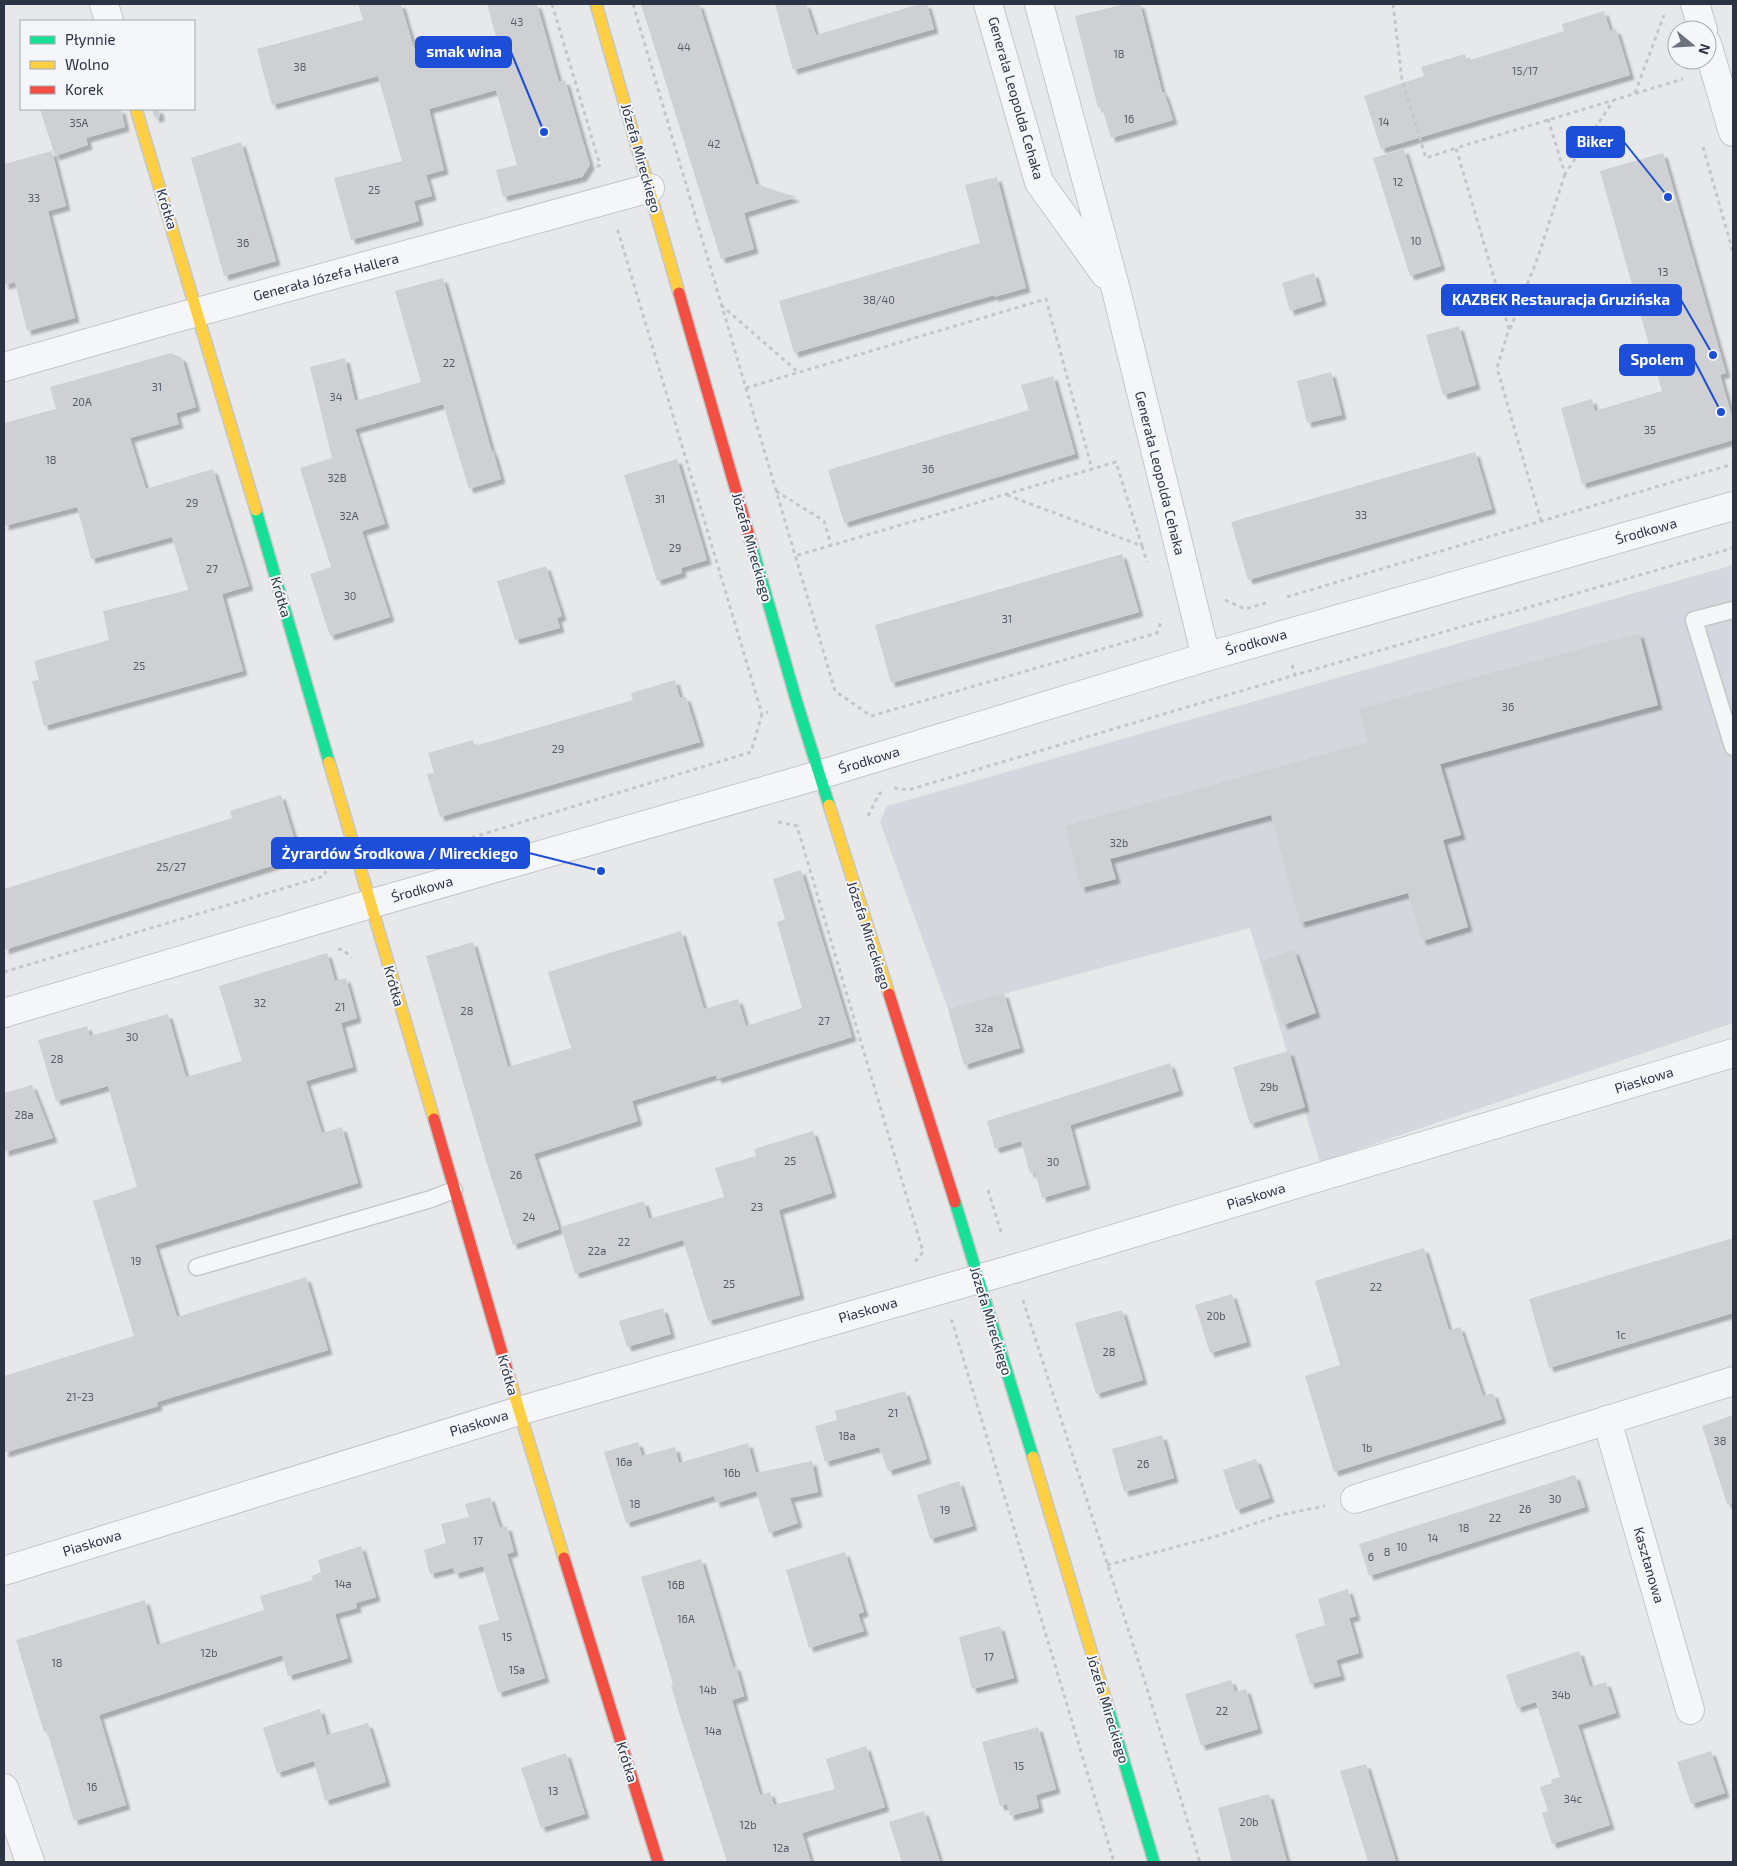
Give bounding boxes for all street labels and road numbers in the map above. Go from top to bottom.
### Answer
street label: Generała Leopolda Cehaka [985,15,1048,181]
street label: Józefa Mireckiego [618,101,665,214]
street label: Krótka [153,186,182,231]
street label: Generała Józefa Hallera [251,249,401,304]
street label: Generała Leopolda Cehaka [1132,389,1189,557]
street label: Józefa Mireckiego [729,490,776,603]
street label: Środkowa [1613,514,1679,547]
street label: Krótka [268,574,295,619]
street label: Środkowa [1223,625,1289,658]
street label: Środkowa [836,742,902,777]
street label: Środkowa [389,872,455,905]
street label: Józefa Mireckiego [844,879,895,991]
street label: Krótka [381,963,408,1008]
street label: Piaskowa [1612,1063,1675,1097]
street label: Piaskowa [1224,1179,1287,1213]
street label: Józefa Mireckiego [967,1264,1016,1377]
street label: Piaskowa [836,1293,899,1326]
street label: Krótka [495,1352,522,1397]
street label: Piaskowa [447,1406,510,1440]
street label: Kasztanowa [1630,1525,1668,1605]
street label: Piaskowa [60,1526,123,1560]
street label: Józefa Mireckiego [1084,1652,1133,1765]
street label: Krótka [613,1739,642,1784]

